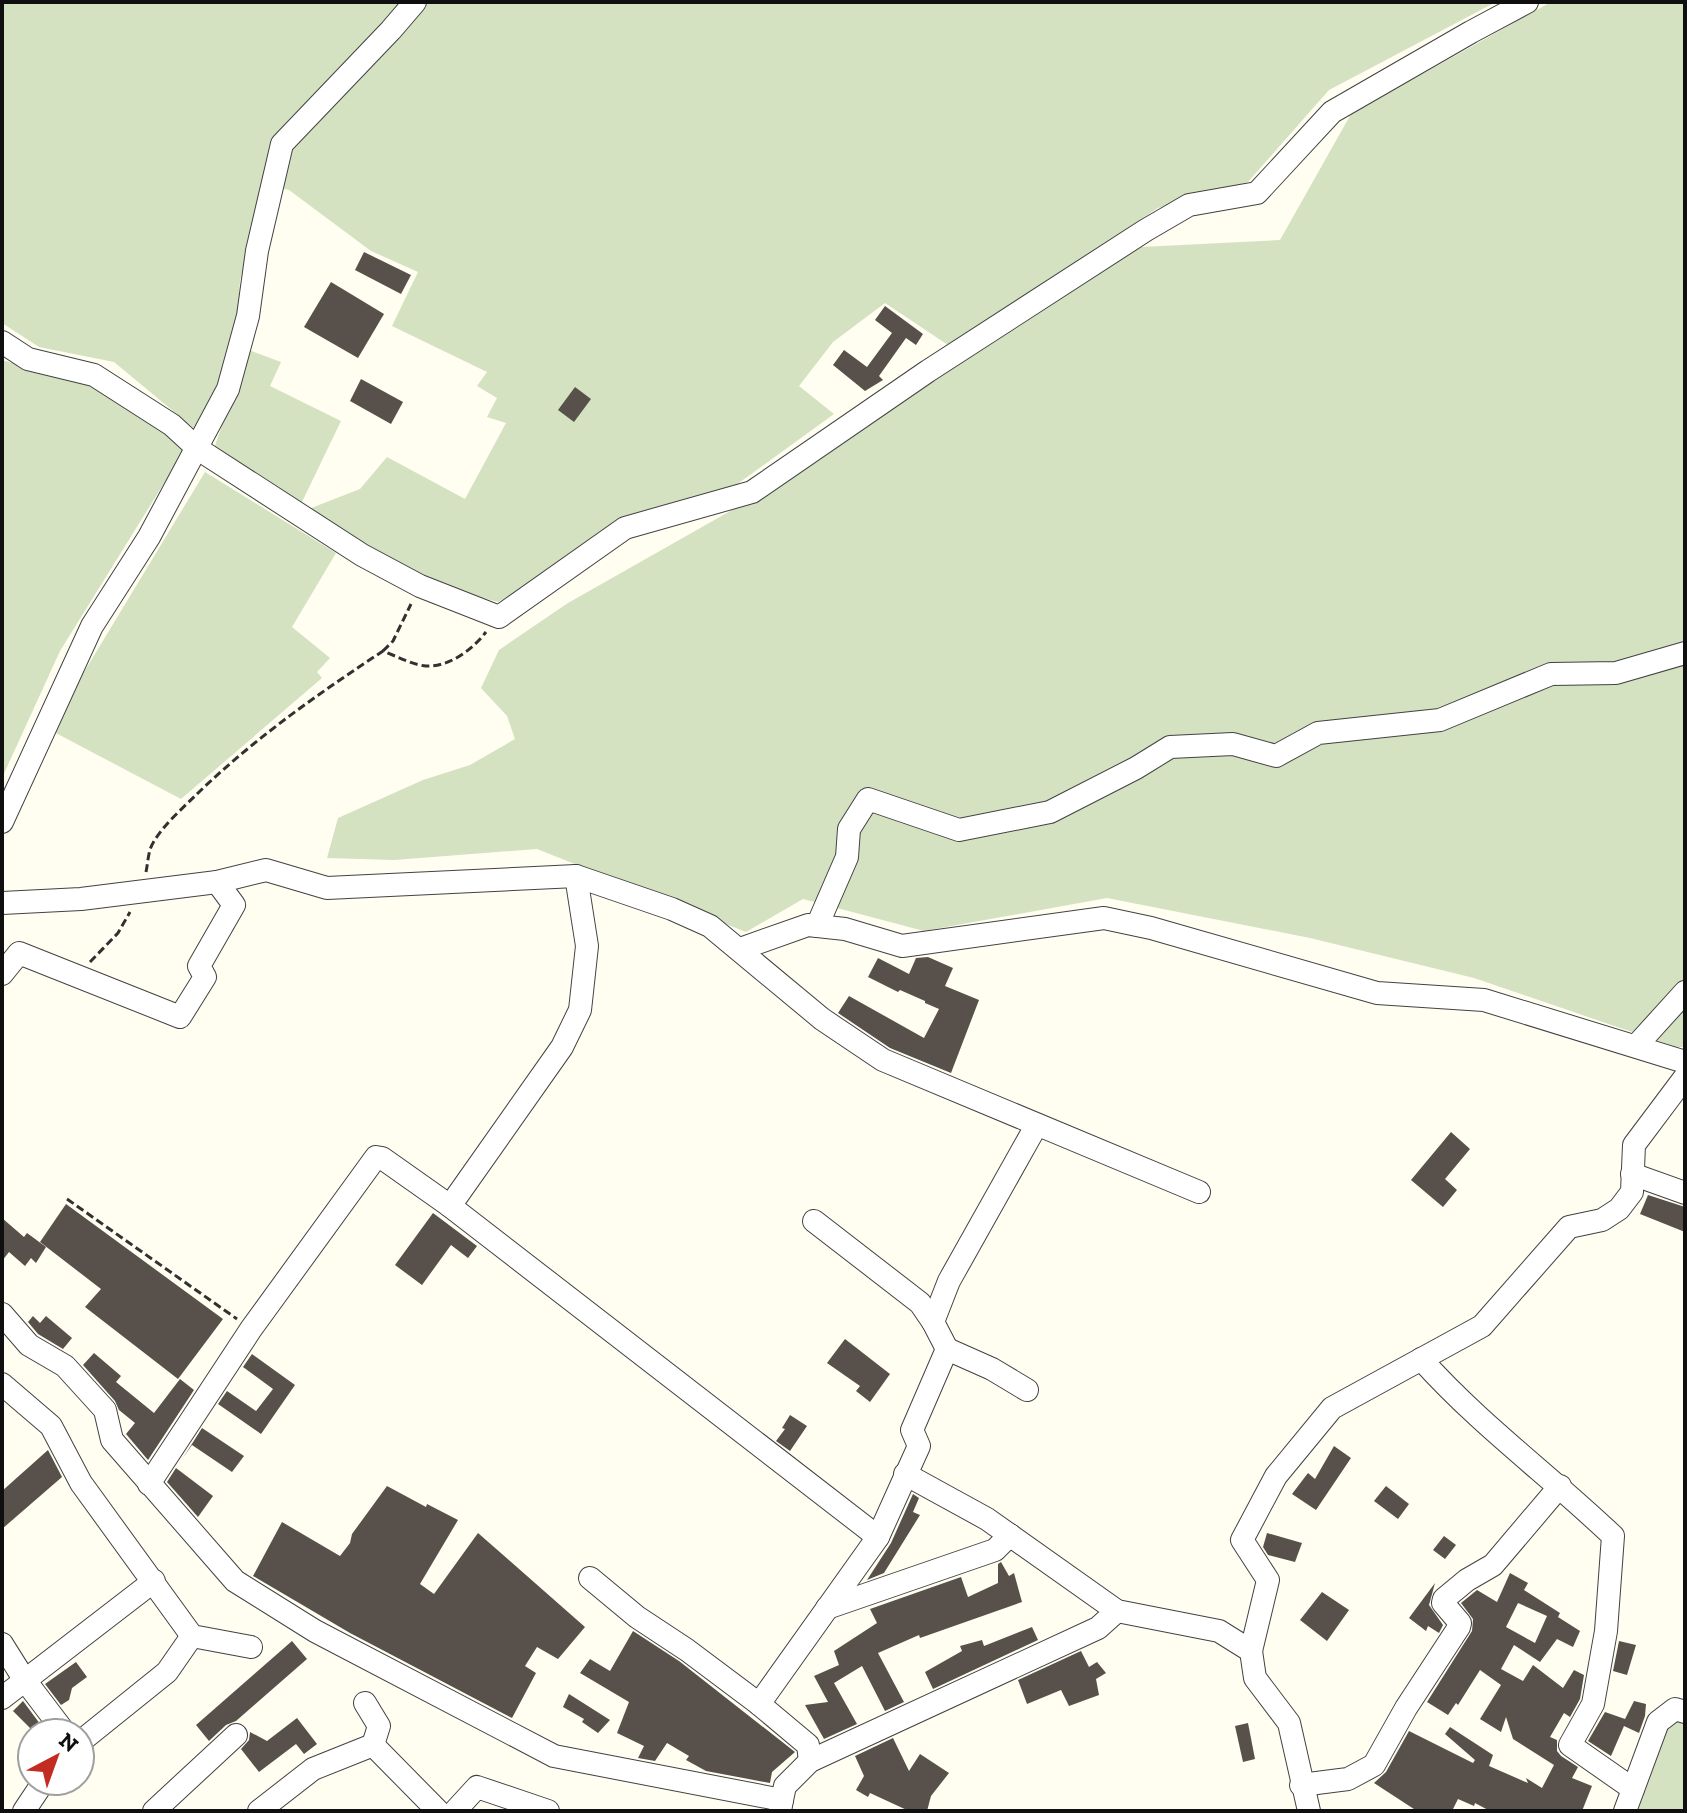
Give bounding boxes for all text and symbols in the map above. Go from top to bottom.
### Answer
north arrow [16,1717,96,1797]
text: N [54,1727,84,1758]

